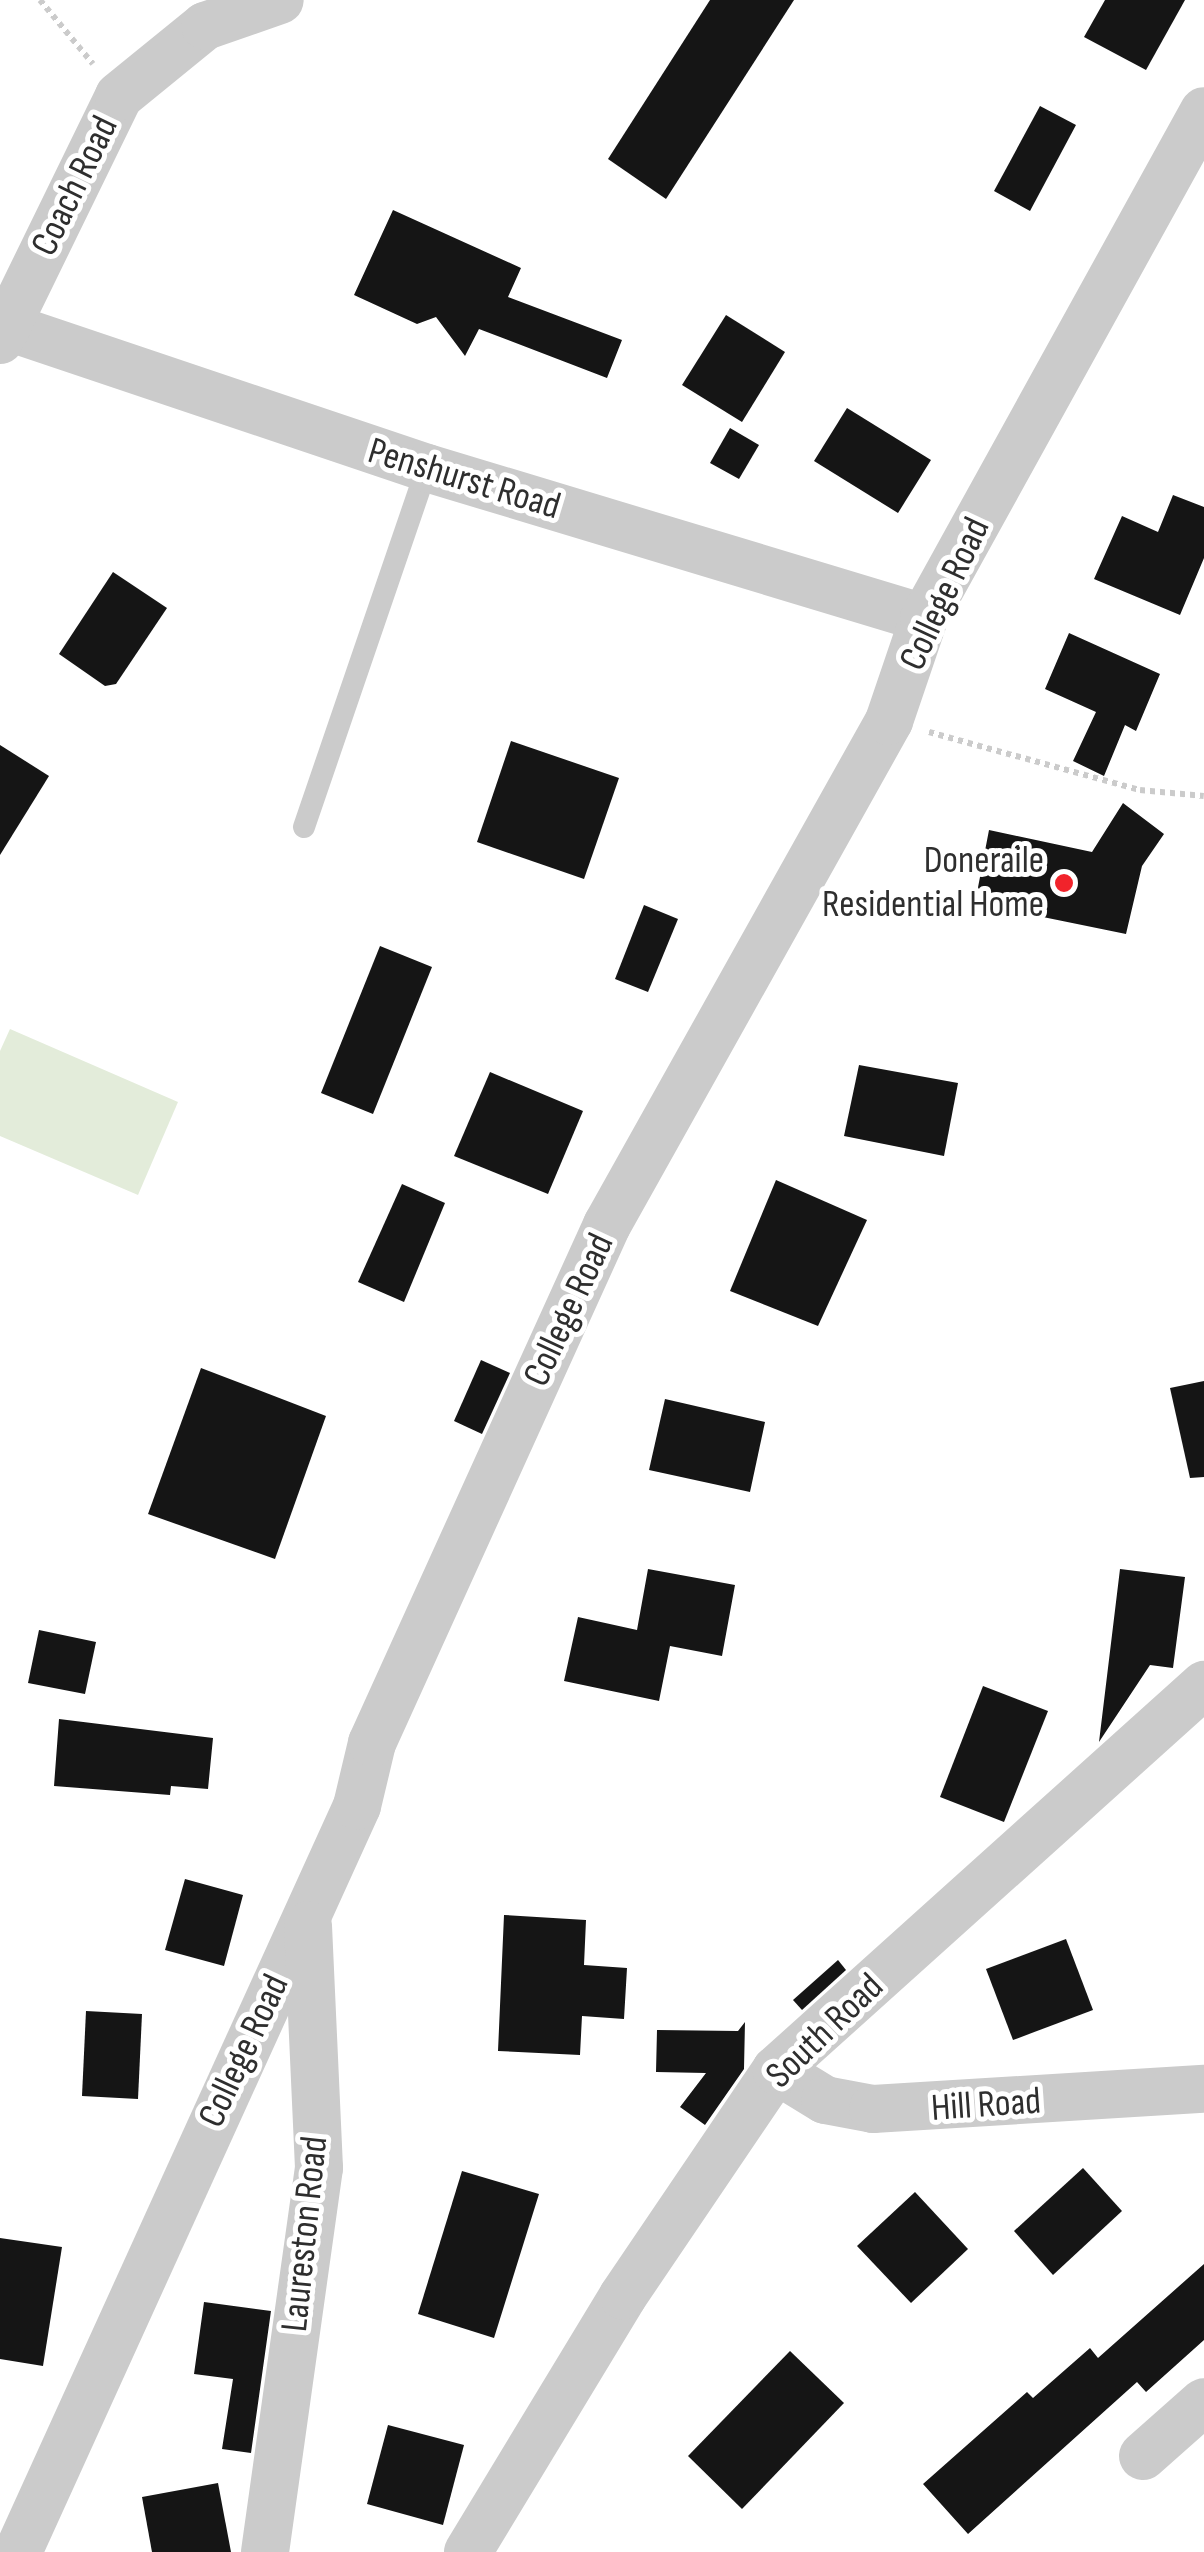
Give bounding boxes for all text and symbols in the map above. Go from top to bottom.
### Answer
street label: Coach Road [22,109,128,263]
street label: Penshurst Road [363,428,565,530]
street label: College Road [890,511,1000,677]
place label: Doneraile Residential Home [822,838,1044,928]
marker: Doneraile Residential Home [1053,872,1075,894]
street label: College Road [514,1227,624,1393]
street label: South Road [757,1964,893,2098]
street label: College Road [189,1968,299,2134]
street label: Hill Road [930,2078,1042,2132]
street label: Laureston Road [272,2134,338,2334]

